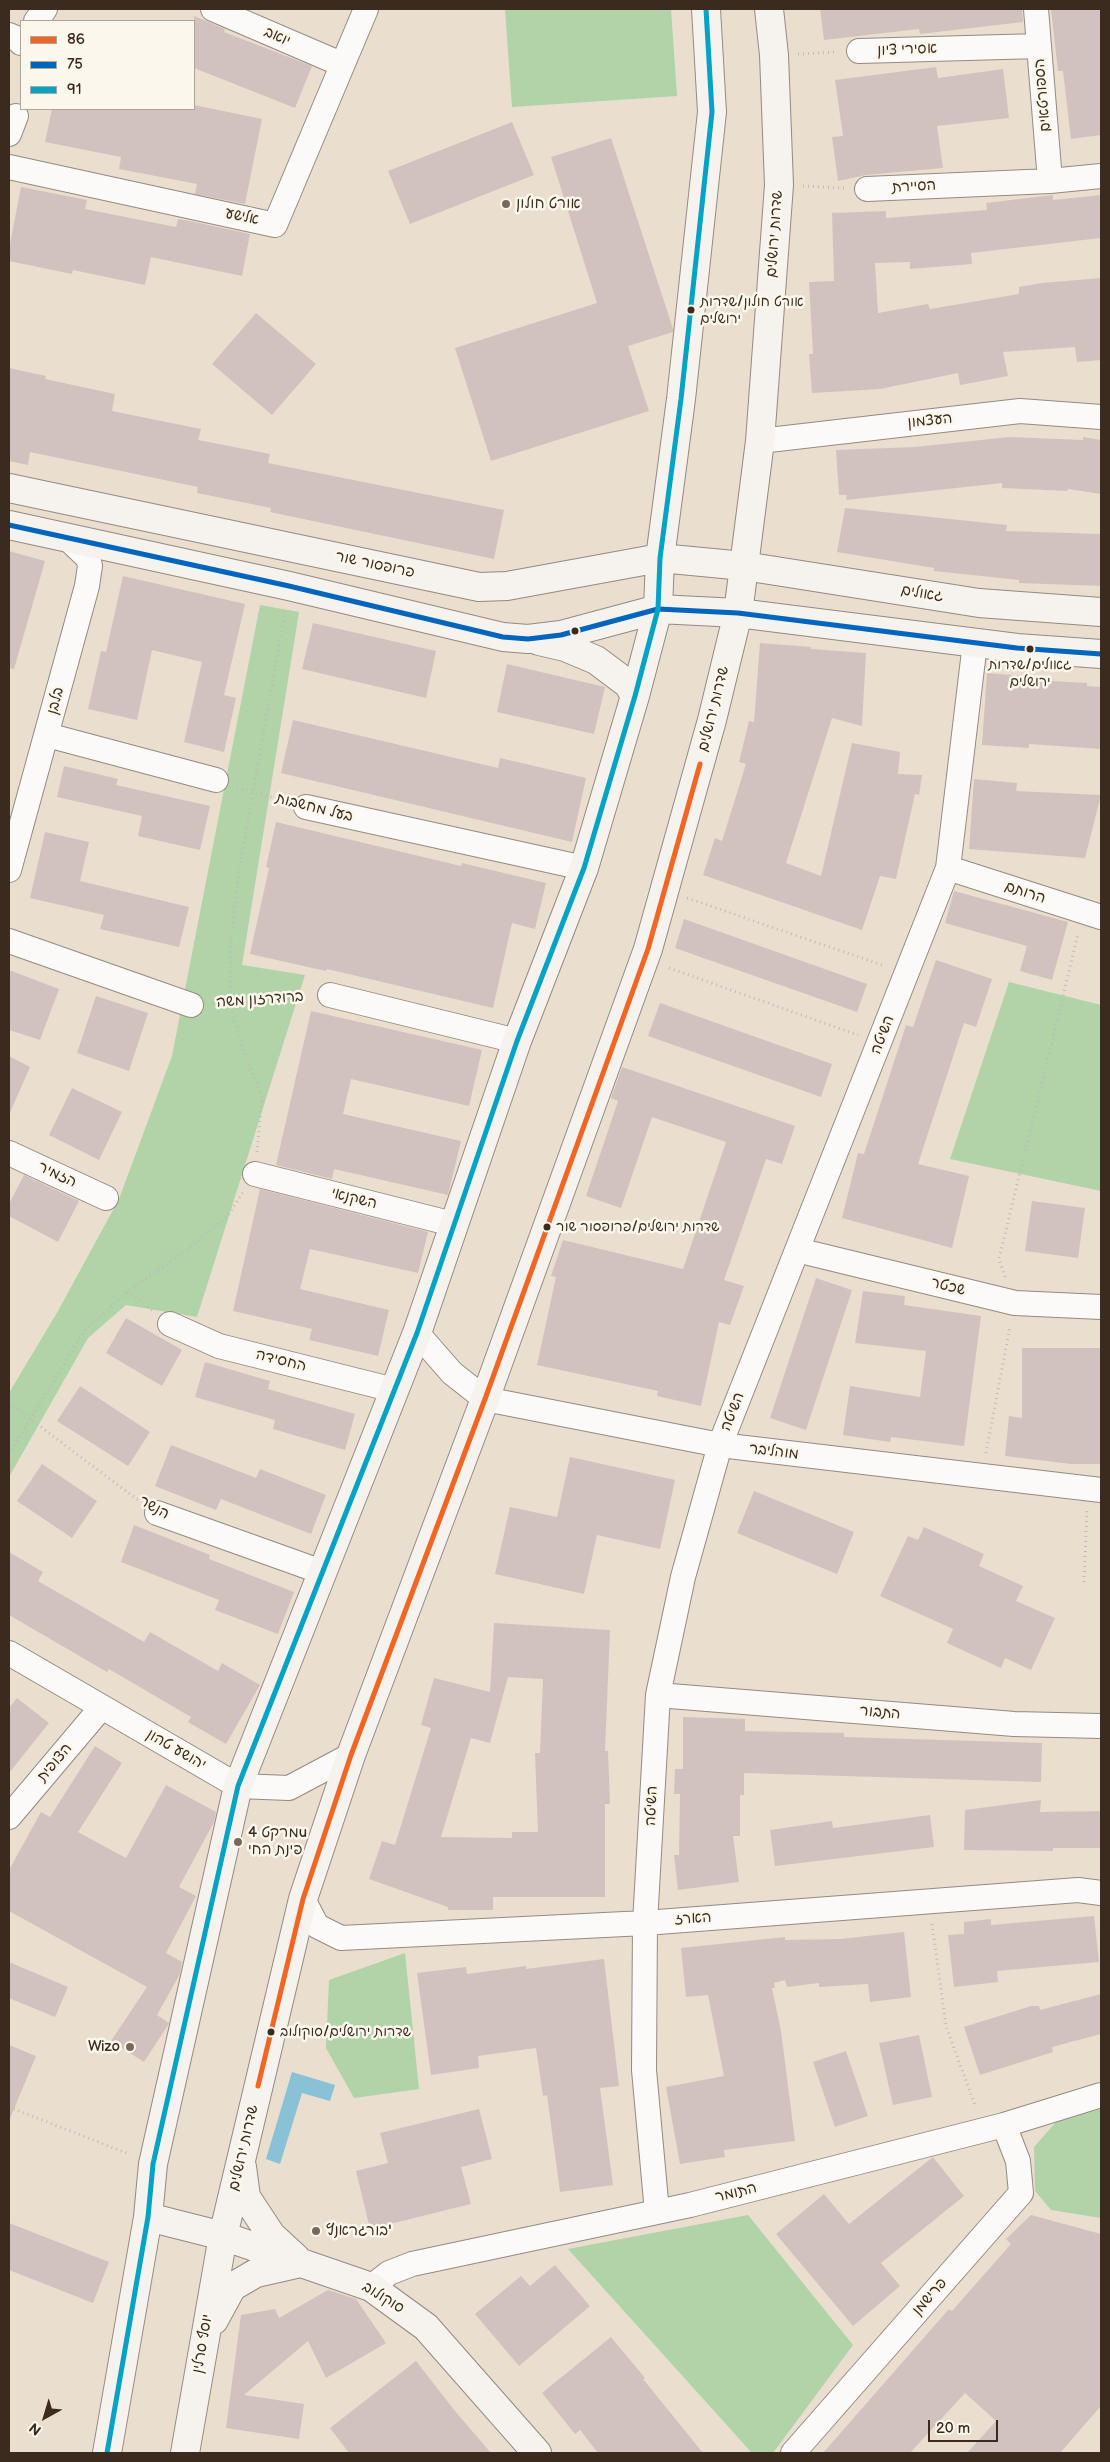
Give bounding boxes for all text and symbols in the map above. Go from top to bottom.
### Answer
legend [20,20,195,110]
street label: יואב [261,23,293,51]
text: 86 [67,30,85,49]
street label: אסירי ציון [877,40,937,60]
text: 75 [67,55,83,74]
street label: הספורטאים [1031,57,1055,133]
text: 91 [67,80,81,99]
street label: הסיירת [891,177,937,197]
street label: שדרות ירושלים [763,190,787,278]
place label: אורט חולון [516,195,580,213]
marker: אורט חולון [500,198,512,210]
street label: אלישע [223,205,261,229]
place label: אורט חולון/שדרות ירושלים [700,294,803,326]
marker: אורט חולון/שדרות ירושלים [686,305,696,315]
street label: העצמון [907,410,953,432]
street label: פרופסור שור [334,548,416,582]
street label: גאולים [899,582,945,606]
unlabelled marker [570,626,580,636]
marker: גאולים/שדרות ירושלים [1025,644,1035,654]
place label: גאולים/שדרות ירושלים [988,657,1072,690]
street label: שדרות ירושלים [695,664,733,754]
street label: בלבן [44,685,68,717]
street label: בעל מחשבות [273,790,355,826]
street label: הרותם [1002,878,1048,908]
street label: ברודרזון משה [216,988,304,1012]
street label: השיטה [867,1013,899,1057]
street label: הזמיר [35,1158,79,1192]
street label: השקנאי [329,1185,379,1213]
place label: שדרות ירושלים/פרופסור שור [556,1219,720,1235]
marker: שדרות ירושלים/פרופסור שור [542,1222,552,1232]
street label: שכטר [929,1274,967,1300]
street label: החסידה [254,1346,308,1376]
street label: השיטה [717,1390,749,1434]
street label: מוהליבר [748,1440,800,1464]
street label: הנשר [136,1492,172,1524]
street label: התבור [859,1702,901,1724]
street label: יהושע טהון [143,1726,209,1774]
street label: הצופית [34,1740,76,1786]
street label: השיטה [642,1785,662,1827]
place label: מרקט 4u פינת החי [248,1824,307,1859]
marker: מרקט 4u פינת החי [232,1836,244,1848]
street label: הארז [674,1909,712,1929]
place label: שדרות ירושלים/סוקולוב [280,2024,411,2040]
marker: שדרות ירושלים/סוקולוב [266,2027,276,2037]
place label: Wizo [88,2038,120,2056]
marker: Wizo [124,2041,136,2053]
street label: שדרות ירושלים [225,2103,263,2193]
street label: התומר [713,2179,759,2207]
place label: בורגראנץ' [326,2222,392,2240]
marker: בורגראנץ' [310,2225,322,2237]
street label: פרישמן [909,2275,951,2319]
street label: סוקולוב [359,2278,407,2318]
street label: יוסף סרלין [189,2313,217,2375]
north arrow [20,2392,70,2442]
scale bar [930,2410,1000,2442]
text: N [26,2419,45,2439]
text: 20 m [936,2419,970,2438]

